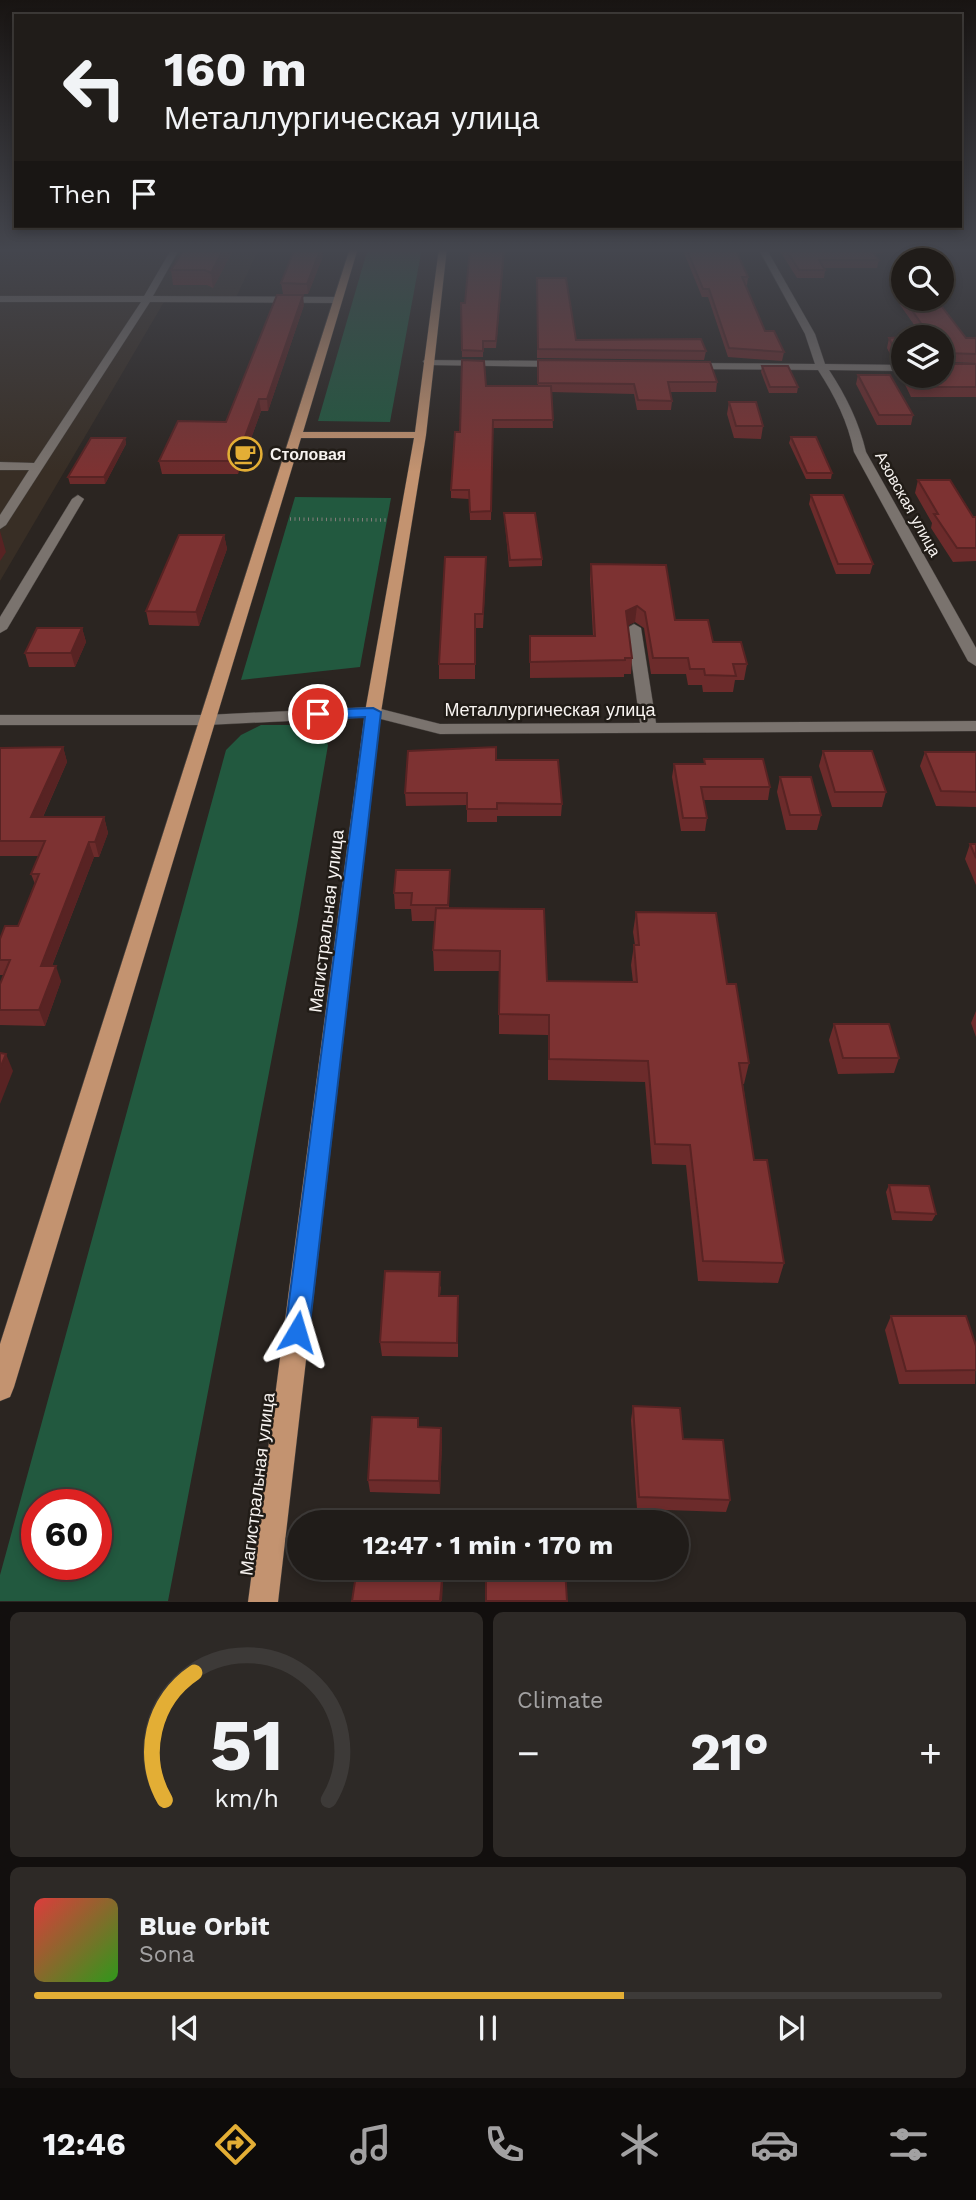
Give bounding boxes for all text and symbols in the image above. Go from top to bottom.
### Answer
text: 160 m [164,40,307,98]
icon: left [49,42,140,133]
text: Металлургическая улица [164,99,539,137]
icon: arrive [125,175,163,213]
text: Then [49,179,111,209]
map controls [891,248,954,388]
button: search [891,248,954,311]
button: layers [891,325,954,388]
cafe icon: Столовая [226,435,264,473]
place label: Столовая [270,445,346,464]
street label: Азовская улица [871,448,945,560]
pin [288,684,348,744]
icon: arrive [299,695,337,733]
street label: Металлургическая улица [444,699,657,720]
street label: Магистральная улица [304,827,348,1014]
position arrow [260,1295,334,1369]
street label: Магистральная улица [235,1390,279,1577]
speed limit sign: 60 [21,1489,112,1580]
text: 12:47 · 1 min · 170 m [363,1530,613,1560]
text: Climate [517,1687,603,1714]
text: 51 [210,1703,283,1789]
text: 21° [690,1722,769,1783]
text: − [517,1731,540,1775]
text: + [919,1731,942,1775]
text: km/h [214,1784,279,1813]
text: Blue Orbit [139,1911,269,1941]
text: Sona [139,1941,195,1968]
icon: previous [166,2009,204,2047]
icon: pause [469,2009,507,2047]
icon: next [772,2009,810,2047]
icon: directions [211,2120,260,2169]
icon: music [346,2120,395,2169]
icon: phone [480,2120,529,2169]
icon: climate [615,2120,664,2169]
icon: car [750,2120,799,2169]
icon: filters [884,2120,933,2169]
text: 12:46 [43,2125,126,2163]

